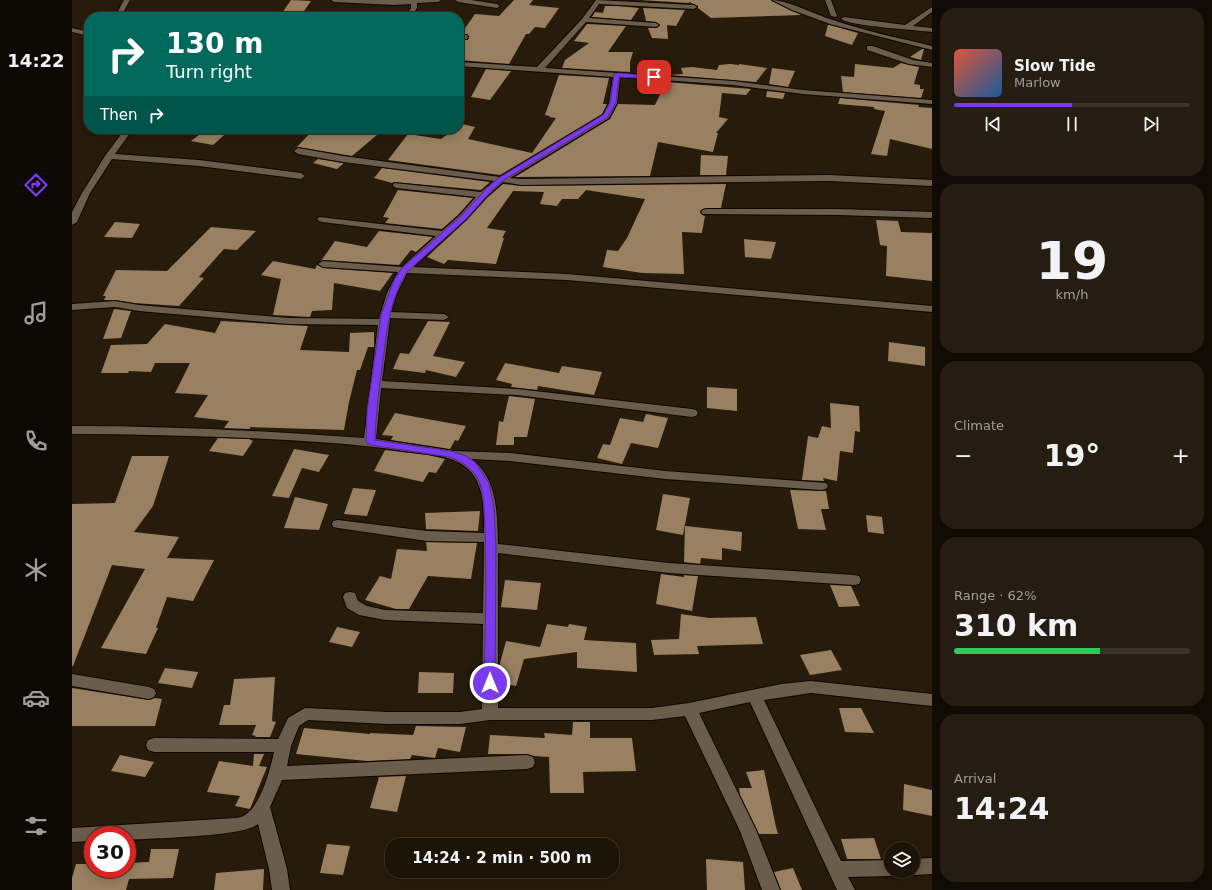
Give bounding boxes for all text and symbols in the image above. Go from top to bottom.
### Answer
text: 130 m [166,27,263,60]
icon: right [100,28,152,80]
text: 14:22 [7,50,65,71]
text: Slow Tide [1014,57,1096,75]
pin [637,60,671,94]
text: Turn right [166,61,252,82]
icon: arrive [643,66,665,88]
text: Marlow [1014,75,1061,90]
icon: right [145,104,167,126]
text: Then [100,106,137,124]
icon: previous [982,113,1004,135]
icon: pause [1061,113,1083,135]
icon: next [1140,113,1162,135]
icon: directions [22,171,50,199]
text: 19 [1036,231,1108,291]
text: km/h [1056,287,1088,302]
icon: music [22,299,50,327]
text: Climate [954,418,1004,433]
icon: phone [22,427,50,455]
text: 19° [1044,438,1100,473]
text: − [954,443,972,468]
text: + [1172,443,1190,468]
icon: climate [22,556,50,584]
text: Range · 62% [954,588,1037,603]
text: 310 km [954,608,1078,643]
position arrow [469,662,511,704]
icon: car [22,684,50,712]
text: Arrival [954,771,996,786]
text: 14:24 [954,791,1050,826]
icon: filters [22,812,50,840]
speed limit sign: 30 [84,826,136,878]
map controls [884,842,920,878]
button: layers [884,842,920,878]
text: 14:24 · 2 min · 500 m [412,849,592,867]

